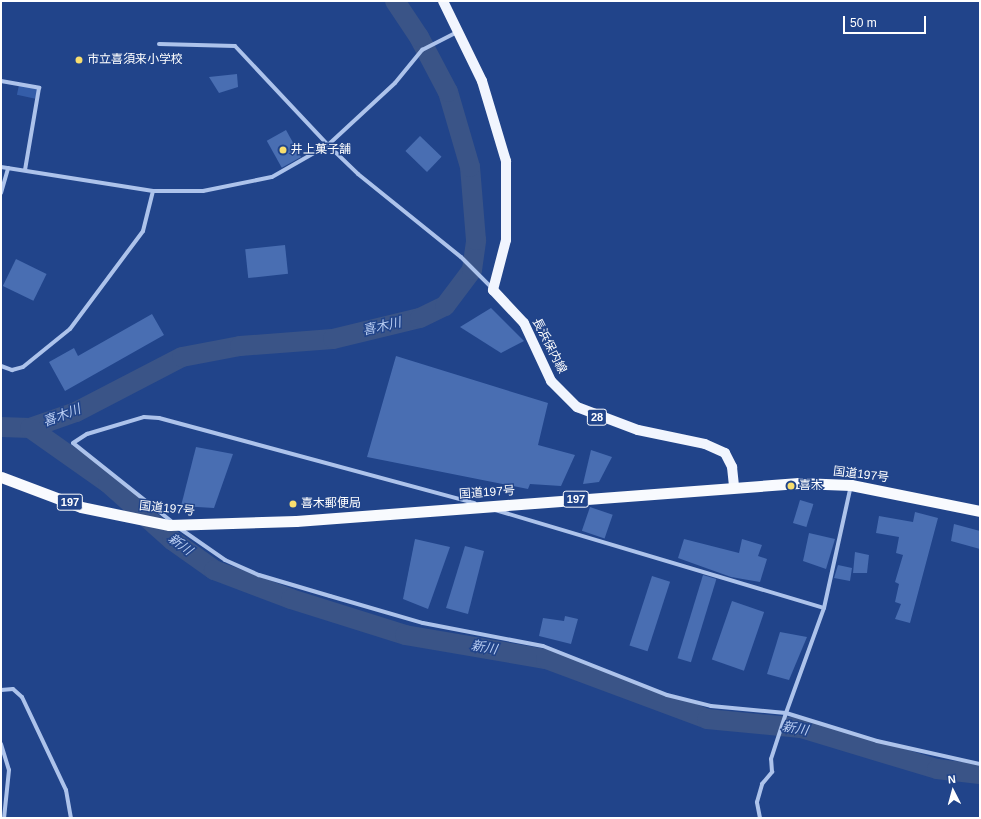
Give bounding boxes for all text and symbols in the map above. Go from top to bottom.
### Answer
scale bar [845,8,928,34]
text: 50 m [850,16,877,30]
place label: 市立喜須来小学校 [87,53,183,67]
marker: 市立喜須来小学校 [74,55,84,65]
place label: 井上菓子舗 [291,143,351,157]
marker: 井上菓子舗 [278,145,288,155]
water label: 喜木川 [361,315,403,339]
street label: 長浜保内線 [529,316,569,376]
water label: 喜木川 [41,402,83,430]
road number: 28 [586,408,608,426]
street label: 国道197号 [832,464,890,486]
place label: 喜木 [799,479,823,493]
marker: 喜木 [786,481,796,491]
street label: 国道197号 [459,484,515,502]
road number: 197 [562,490,590,508]
road number: 197 [56,493,84,511]
place label: 喜木郵便局 [301,497,361,511]
street label: 国道197号 [138,499,196,519]
marker: 喜木郵便局 [288,499,298,509]
water label: 新川 [165,531,195,559]
water label: 新川 [470,638,498,658]
water label: 新川 [781,719,809,739]
north arrow [933,771,973,811]
text: N [947,773,956,785]

